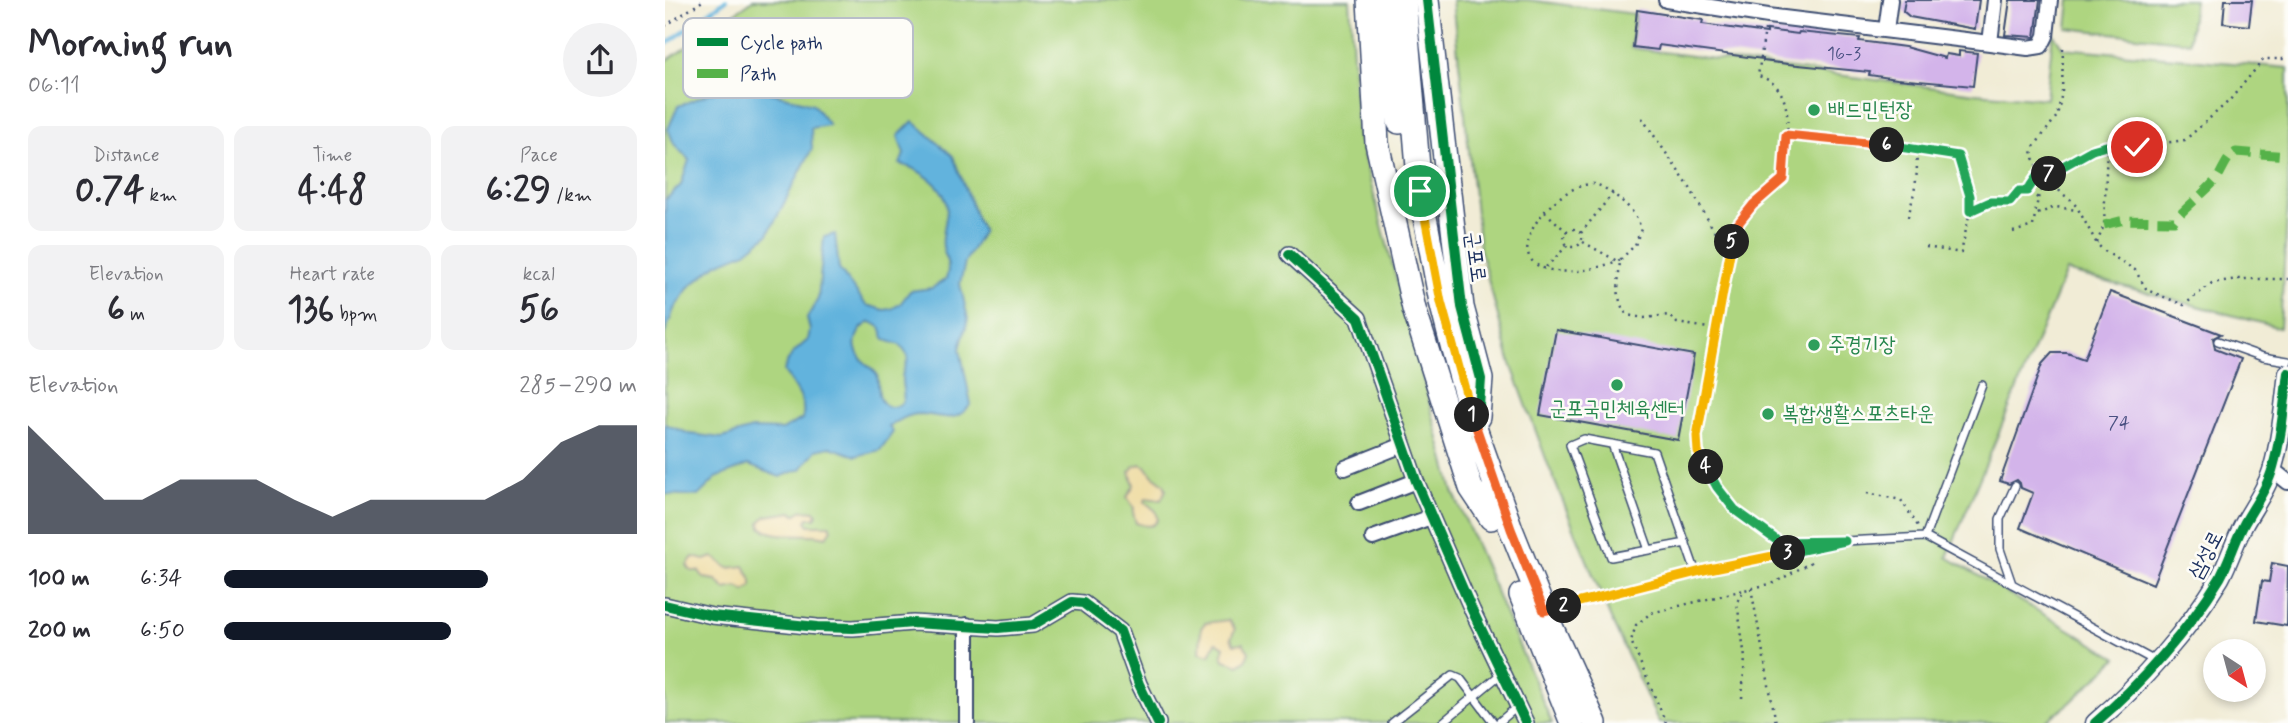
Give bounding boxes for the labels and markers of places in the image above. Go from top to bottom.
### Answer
place label: 배드민턴장 [1828,96,1913,124]
marker: 배드민턴장 [1806,102,1822,118]
pin [2107,117,2167,177]
pin: 6 [1869,128,1905,162]
pin: 7 [2031,156,2067,192]
pin [1390,161,1450,221]
pin: 5 [1715,224,1749,260]
place label: 주경기장 [1828,331,1896,359]
marker: 주경기장 [1806,337,1822,353]
marker: 군포국민체육센터 [1609,377,1625,393]
place label: 군포국민체육센터 [1549,395,1685,423]
pin: 1 [1455,398,1489,432]
place label: 복합생활스포츠타운 [1782,400,1934,428]
marker: 복합생활스포츠타운 [1760,406,1776,422]
pin: 4 [1689,449,1723,484]
pin: 3 [1771,536,1805,570]
pin: 2 [1546,588,1581,624]

